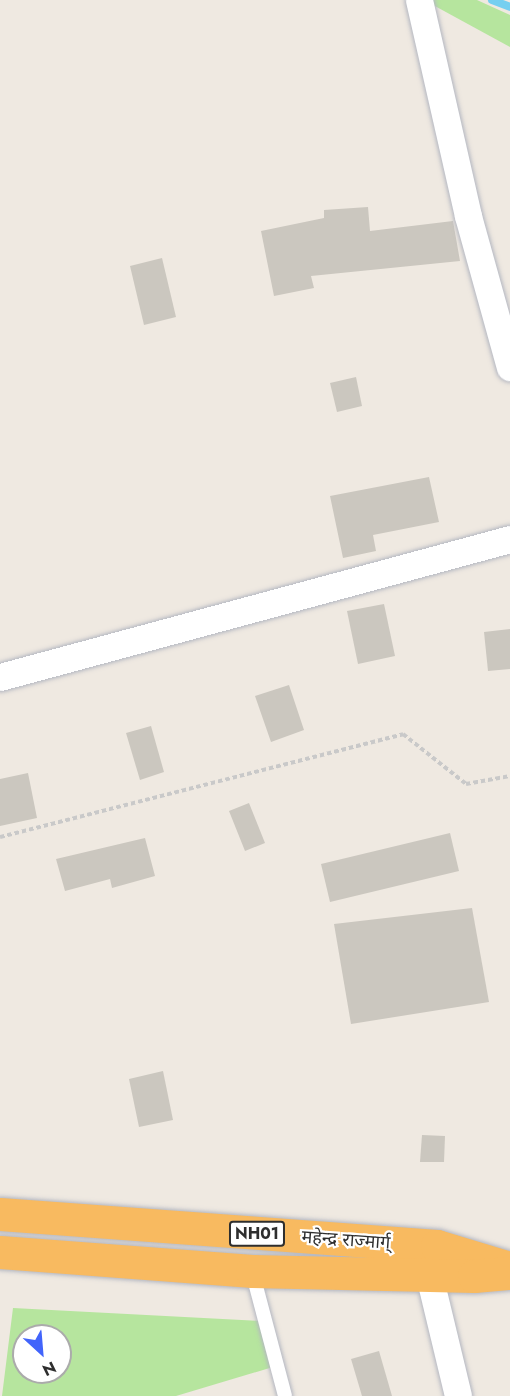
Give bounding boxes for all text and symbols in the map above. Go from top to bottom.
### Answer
road number: NH01 [228,1221,286,1247]
street label: महेन्द्र राज्मार्ग् [301,1226,391,1254]
north arrow [12,1324,72,1384]
text: N [38,1356,60,1382]

